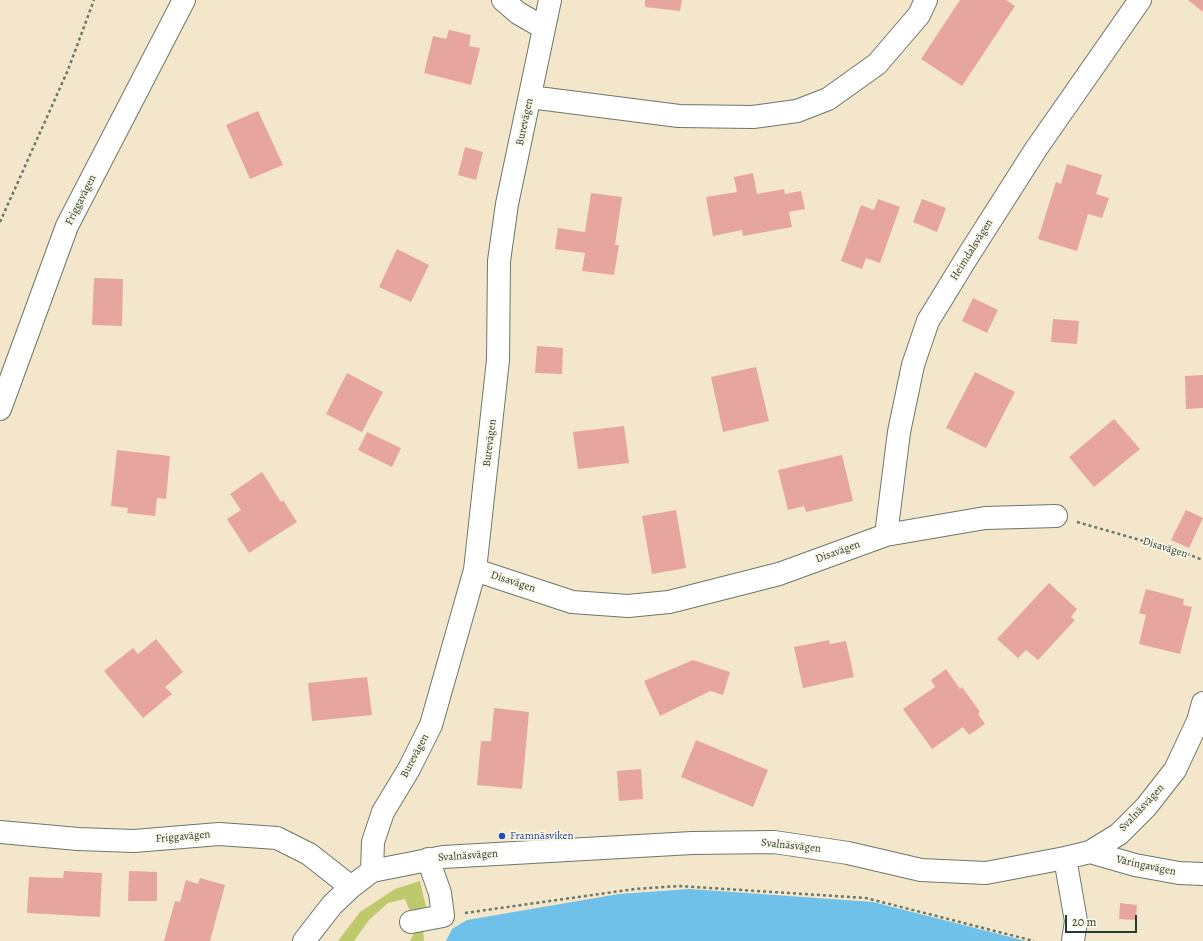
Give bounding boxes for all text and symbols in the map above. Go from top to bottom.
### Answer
street label: Burevägen [514,97,536,147]
street label: Friggavägen [63,173,99,227]
street label: Heimdalsvägen [948,217,996,283]
street label: Burevägen [481,418,499,468]
street label: Disavägen [1141,535,1189,561]
street label: Disavägen [814,538,862,566]
street label: Disavägen [489,569,537,595]
street label: Burevägen [398,732,432,780]
street label: Svalnäsvägen [1117,782,1167,834]
street label: Friggavägen [155,828,211,846]
place label: Framnäsviken [510,829,574,843]
marker: Framnäsviken [497,831,507,841]
street label: Svalnäsvägen [760,836,822,856]
street label: Svalnäsvägen [438,847,498,865]
street label: Väringavägen [1115,853,1177,879]
scale bar [1067,907,1139,933]
text: 20 m [1072,914,1096,930]

